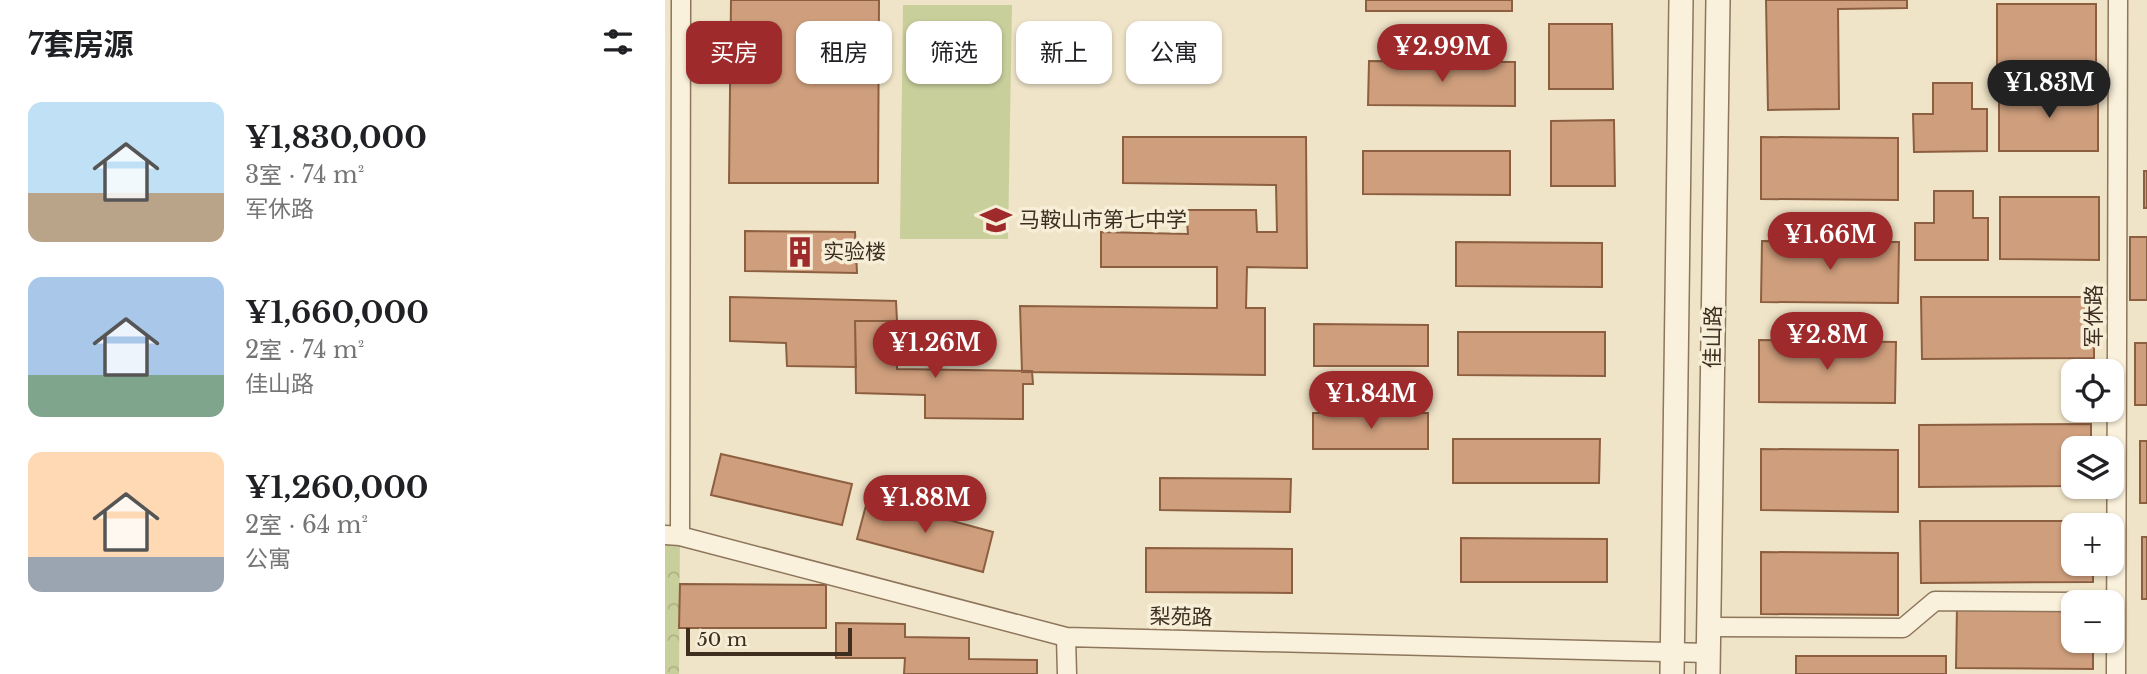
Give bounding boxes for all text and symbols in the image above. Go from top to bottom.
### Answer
chip: 买房 [686,21,782,84]
chip: 租房 [796,21,892,84]
chip: 筛选 [906,21,1002,84]
chip: 新上 [1016,21,1112,84]
chip: 公寓 [1126,21,1222,84]
icon: filters [599,23,637,61]
pin: ¥2.99M [1385,24,1499,84]
text: 7套房源 [28,26,133,63]
text: ¥2.99M [1393,33,1491,61]
pin: ¥1.83M [1992,60,2106,120]
text: ¥1.83M [2003,69,2095,97]
text: ¥1,830,000 [245,119,427,156]
icon: home [84,130,168,214]
text: 3室 · 74 m² [245,161,364,189]
text: 军休路 [245,195,314,223]
school or university icon: 马鞍山市第七中学 [979,203,1013,237]
place label: 马鞍山市第七中学 [1019,207,1187,233]
pin: ¥1.66M [1773,212,1887,272]
text: ¥1.66M [1784,221,1876,249]
building icon: 实验楼 [783,235,817,269]
place label: 实验楼 [823,239,886,265]
street label: 军休路 [2081,285,2107,348]
text: ¥1,660,000 [245,294,429,331]
icon: home [84,305,168,389]
street label: 佳山路 [1699,305,1727,369]
pin: ¥2.8M [1778,312,1876,372]
pin: ¥1.26M [878,320,992,380]
text: ¥2.8M [1786,321,1868,349]
text: ¥1.26M [889,329,981,357]
text: 2室 · 74 m² [245,336,364,364]
map controls [2061,359,2124,653]
button: locate [2061,359,2124,422]
text: 佳山路 [245,370,314,398]
pin: ¥1.84M [1314,372,1428,431]
text: ¥1.84M [1325,380,1417,408]
button: layers [2061,436,2124,499]
text: ¥1,260,000 [245,469,428,506]
pin: ¥1.88M [868,476,982,535]
icon: home [84,480,168,564]
text: ¥1.88M [879,484,971,512]
text: 2室 · 64 m² [245,511,368,539]
button: + [2061,513,2124,576]
text: 公寓 [245,545,291,573]
button: − [2061,590,2124,653]
street label: 梨苑路 [1149,603,1213,631]
scale bar [686,625,852,657]
text: 50 m [697,628,747,651]

